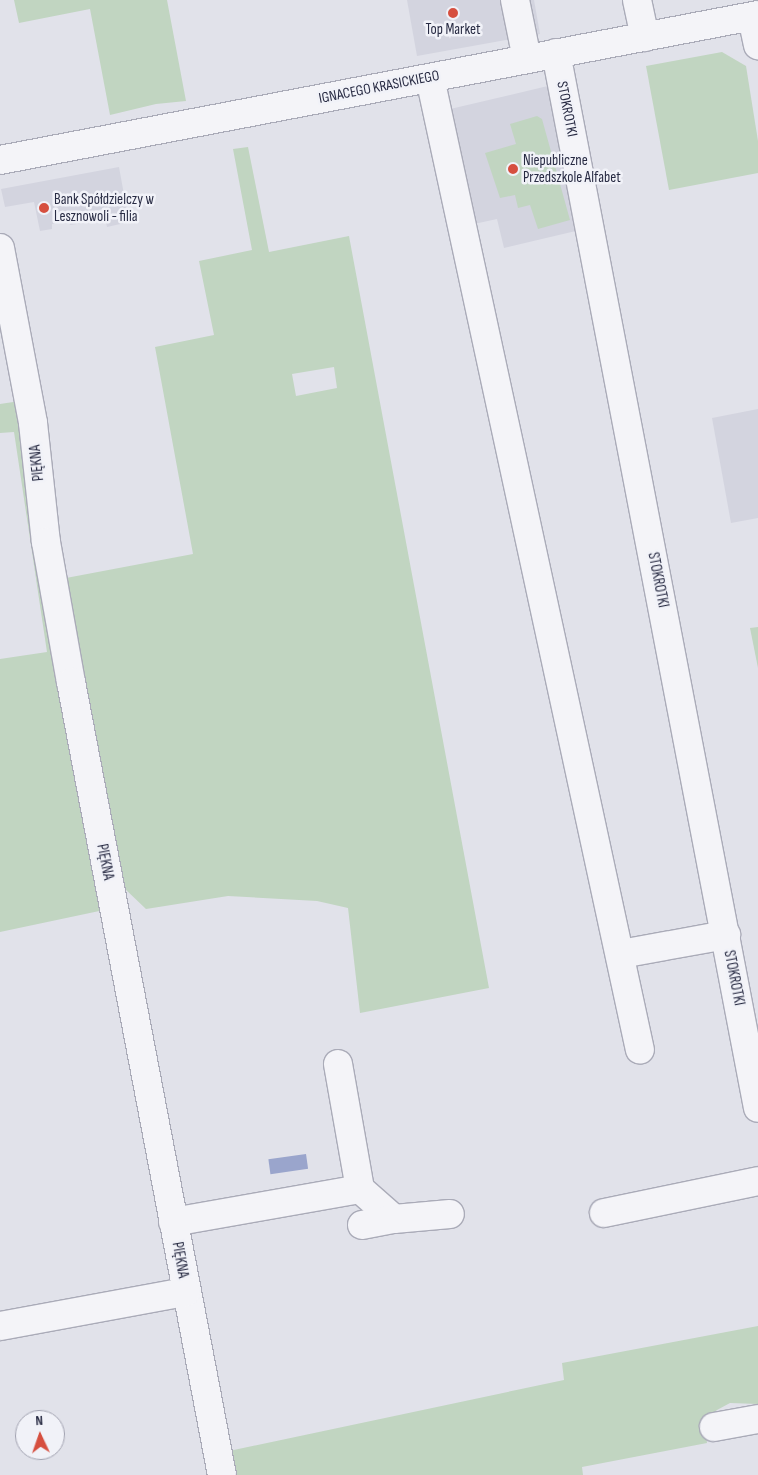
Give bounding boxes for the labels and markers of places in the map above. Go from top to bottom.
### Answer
marker: Top Market [447,7,459,19]
place label: Top Market [426,21,480,39]
place label: Niepubliczne Przedszkole Alfabet [523,151,621,186]
marker: Niepubliczne Przedszkole Alfabet [507,163,519,175]
place label: Bank Spółdzielczy w Lesznowoli - filia [54,190,154,225]
marker: Bank Spółdzielczy w Lesznowoli - filia [38,202,50,214]

